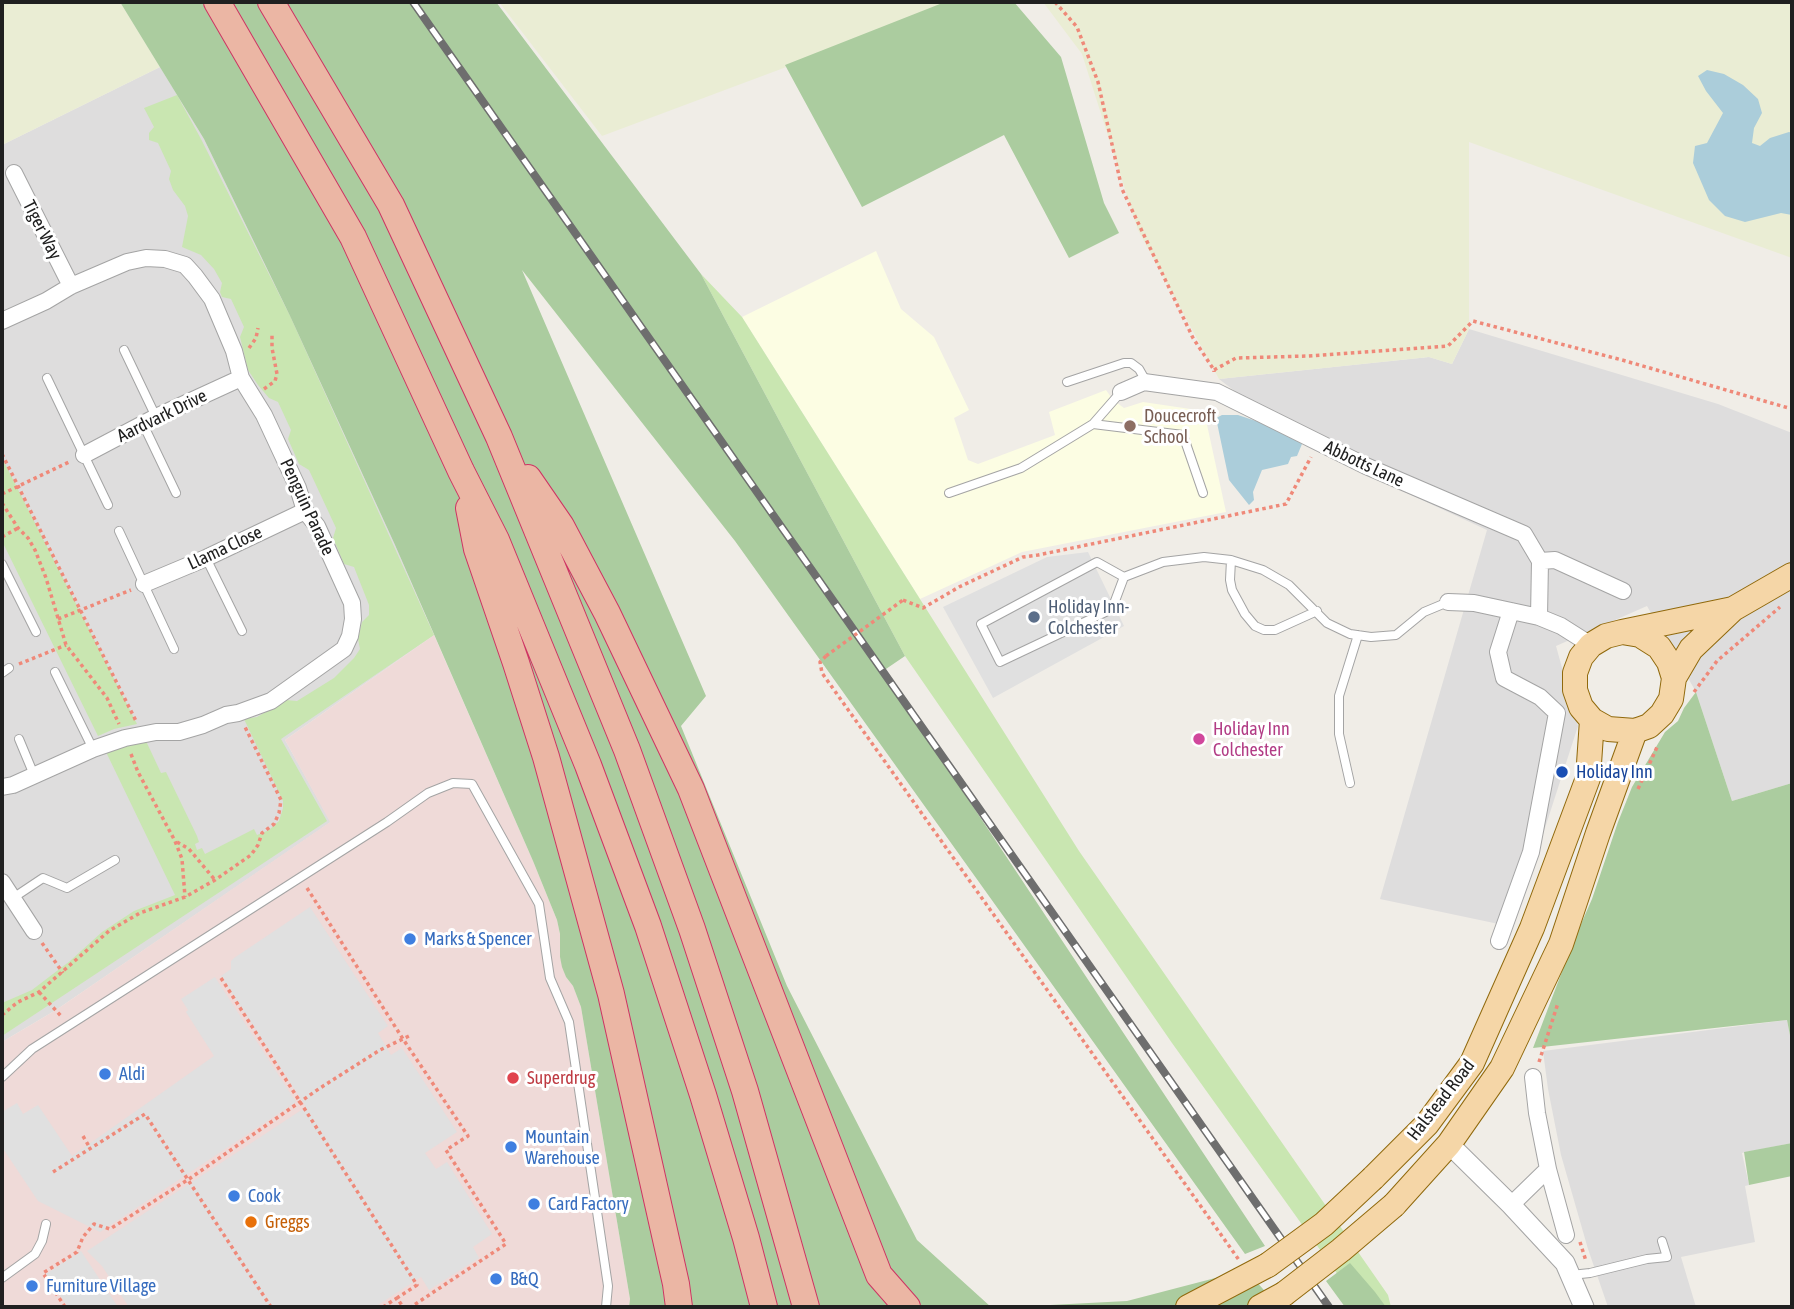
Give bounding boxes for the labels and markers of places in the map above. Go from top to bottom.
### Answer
place label: Doucecroft School [1144,405,1217,448]
marker: Doucecroft School [1122,418,1138,434]
place label: Holiday Inn- Colchester [1048,596,1129,638]
marker: Holiday Inn- Colchester [1026,609,1042,625]
place label: Holiday Inn Colchester [1213,718,1290,760]
marker: Holiday Inn Colchester [1191,731,1207,747]
place label: Holiday Inn [1576,761,1653,783]
marker: Holiday Inn [1554,764,1570,780]
place label: Marks & Spencer [424,928,531,950]
marker: Marks & Spencer [402,931,418,947]
place label: Aldi [119,1063,145,1085]
marker: Aldi [97,1066,113,1082]
place label: Superdrug [527,1067,596,1089]
marker: Superdrug [505,1070,521,1086]
place label: Mountain Warehouse [525,1126,600,1168]
marker: Mountain Warehouse [503,1139,519,1155]
place label: Cook [248,1185,281,1207]
marker: Cook [226,1188,242,1204]
place label: Card Factory [548,1193,629,1215]
marker: Card Factory [526,1196,542,1212]
place label: Greggs [265,1211,309,1233]
marker: Greggs [243,1214,259,1230]
place label: B&Q [510,1268,538,1290]
marker: B&Q [488,1271,504,1287]
place label: Furniture Village [46,1275,156,1297]
marker: Furniture Village [24,1278,40,1294]

